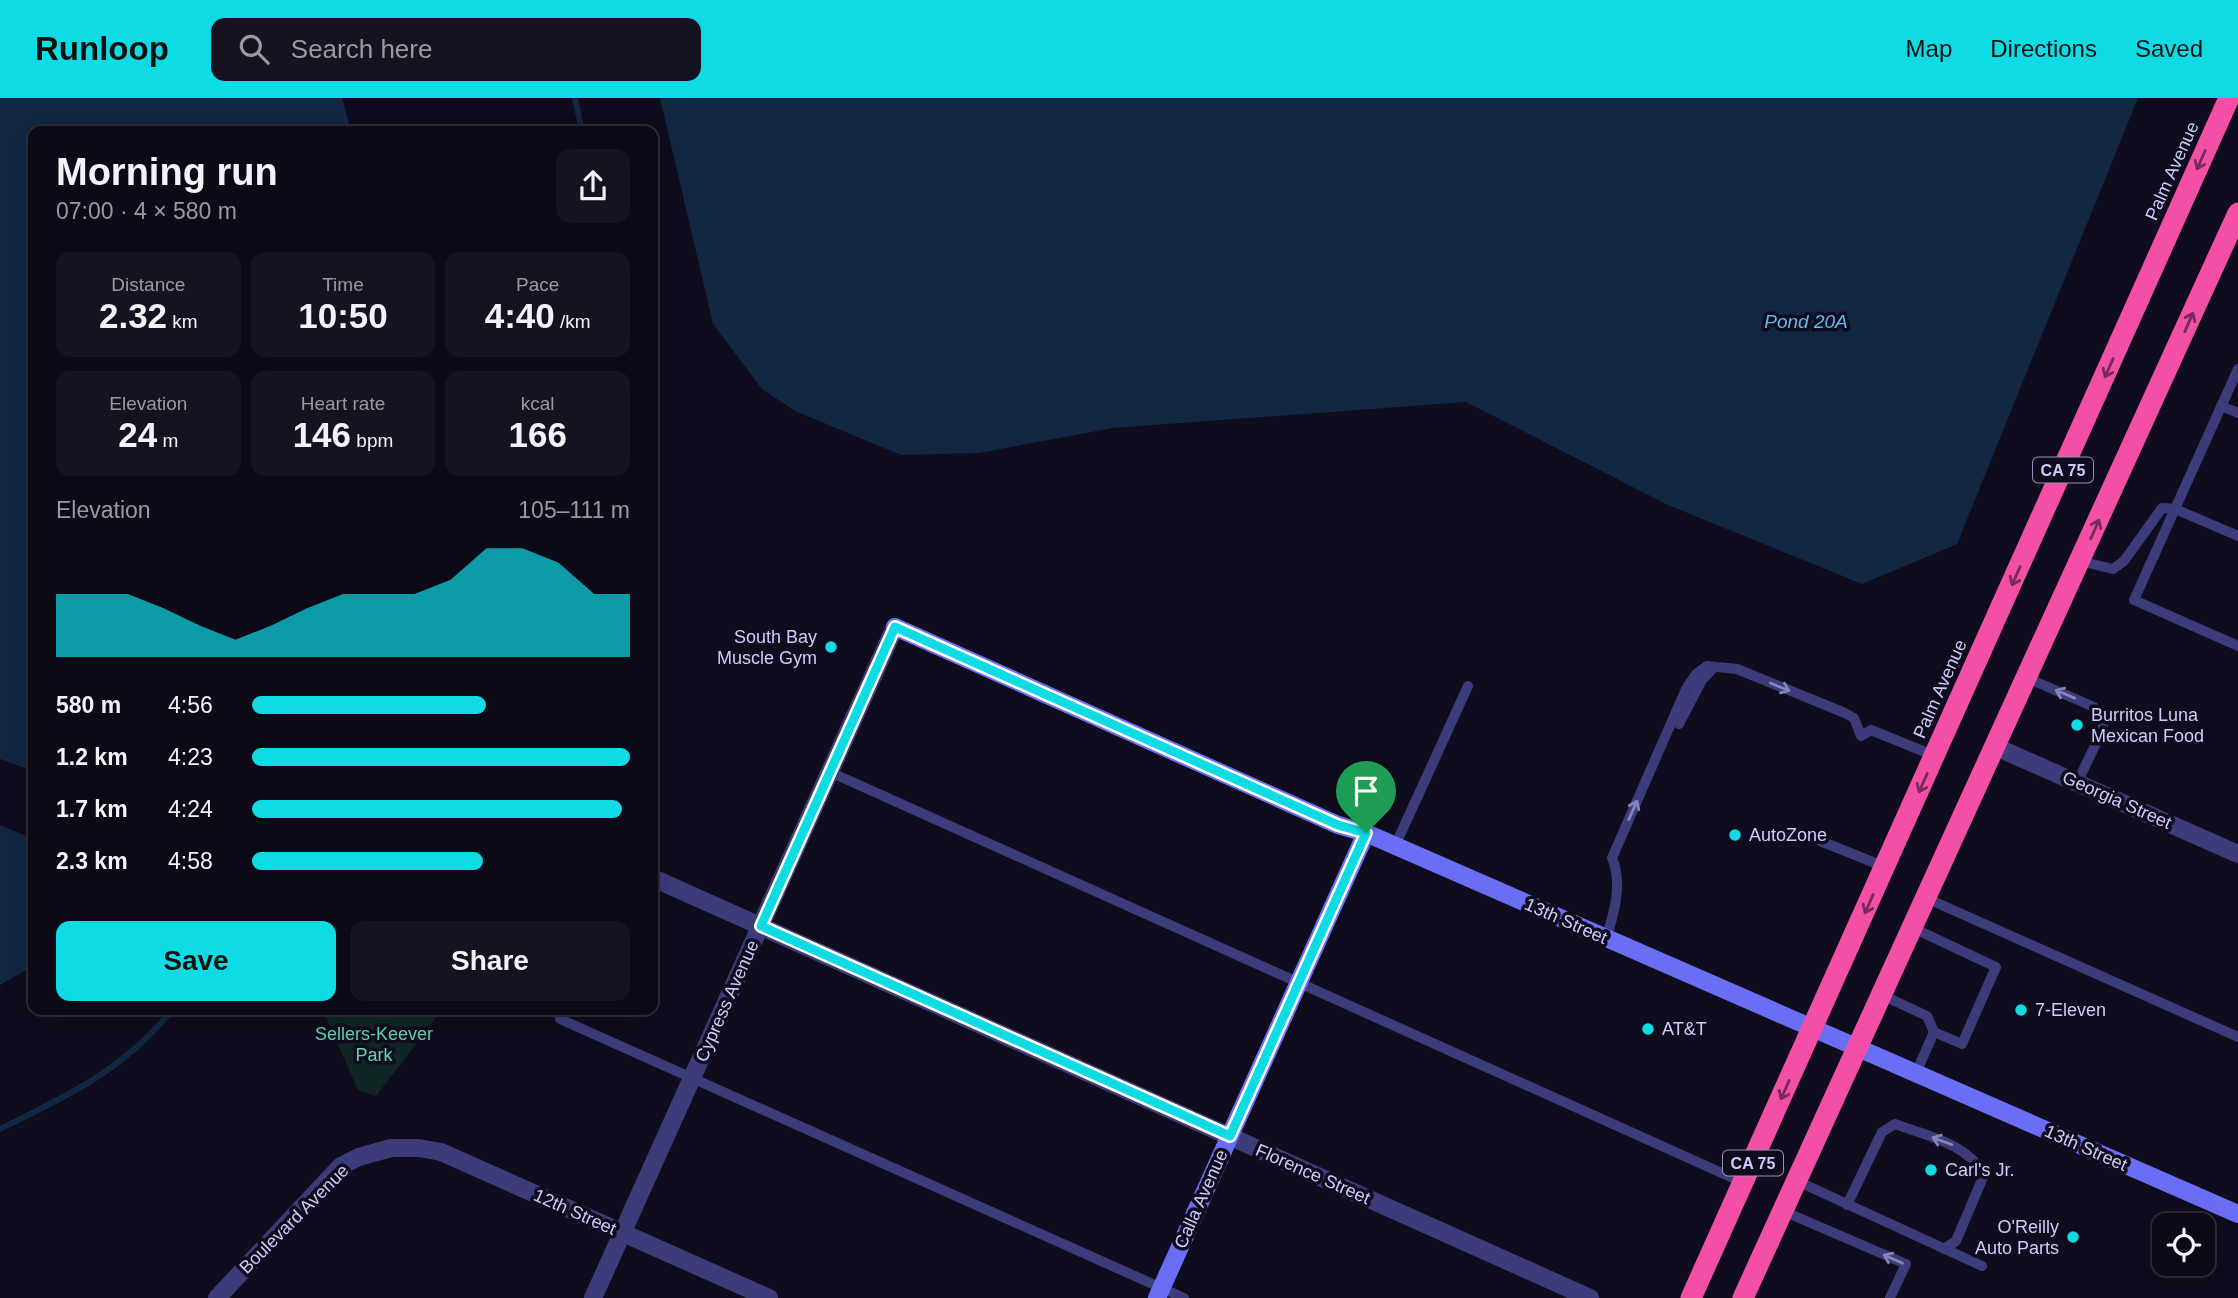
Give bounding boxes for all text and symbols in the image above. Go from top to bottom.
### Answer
search box [211,18,701,81]
text: Runloop [35,30,169,67]
icon: search [235,30,273,68]
text: Search here [291,34,432,64]
text: Map [1906,35,1952,62]
text: Directions [1990,35,2097,62]
text: Saved [2135,35,2203,62]
street label: Palm Avenue [2141,119,2203,223]
button: share [556,149,630,223]
one-way arrow [2194,149,2208,170]
text: Morning run [56,151,278,193]
text: 07:00 · 4 × 580 m [56,198,237,224]
text: Distance [111,274,185,295]
text: Time [322,274,364,295]
text: Pace [516,274,559,295]
text: 2.32 [99,296,167,335]
text: 10:50 [298,296,388,335]
text: 4:40 [485,296,555,335]
text: km [167,311,198,332]
text: /km [555,311,591,332]
water label: Pond 20A [1764,311,1848,332]
one-way arrow [2183,312,2196,333]
one-way arrow [2102,357,2115,378]
text: Elevation [109,393,187,414]
text: Heart rate [301,393,385,414]
text: kcal [521,393,555,414]
text: 24 [118,415,157,454]
text: 146 [293,415,351,454]
text: 166 [508,415,567,454]
text: m [157,430,178,451]
text: bpm [351,430,393,451]
road number: CA 75 [2033,458,2093,482]
text: Elevation [56,497,151,523]
text: 105–111 m [518,497,630,523]
one-way arrow [2089,519,2102,540]
one-way arrow [2009,564,2022,586]
place label: South Bay Muscle Gym [717,627,817,668]
street label: Palm Avenue [1909,637,1971,741]
marker: South Bay Muscle Gym [823,639,839,655]
one-way arrow [1769,681,1791,694]
one-way arrow [2055,687,2077,700]
text: 580 m [56,692,121,718]
text: 4:56 [168,692,213,718]
place label: Burritos Luna Mexican Food [2091,705,2204,746]
marker: Burritos Luna Mexican Food [2069,717,2085,733]
text: 1.2 km [56,744,128,770]
text: 4:23 [168,744,213,770]
pin [1336,761,1396,833]
street label: Georgia Street [2059,767,2175,833]
icon: arrive [1347,772,1385,810]
one-way arrow [1916,772,1929,793]
text: 1.7 km [56,796,128,822]
text: 4:24 [168,796,213,822]
one-way arrow [1627,800,1640,821]
place label: AutoZone [1749,825,1827,845]
marker: AutoZone [1727,827,1743,843]
text: 2.3 km [56,848,128,874]
text: 4:58 [168,848,213,874]
one-way arrow [1862,892,1875,914]
street label: 13th Street [1522,894,1610,948]
button: Save [56,921,336,1001]
button: Share [350,921,630,1001]
street label: Cypress Avenue [691,937,763,1065]
place label: 7-Eleven [2035,1000,2106,1020]
marker: 7-Eleven [2013,1002,2029,1018]
place label: AT&T [1662,1019,1707,1039]
marker: AT&T [1640,1021,1656,1037]
park label: Sellers-Keever Park [315,1024,433,1065]
one-way arrow [1778,1079,1791,1101]
street label: 13th Street [2042,1121,2130,1175]
one-way arrow [1931,1134,1953,1146]
street label: Florence Street [1253,1140,1373,1208]
street label: Calla Avenue [1170,1147,1232,1251]
road number: CA 75 [1723,1150,1783,1176]
street label: Boulevard Avenue [235,1160,353,1278]
place label: Carl's Jr. [1945,1160,2014,1180]
marker: Carl's Jr. [1923,1162,1939,1178]
street label: 12th Street [531,1185,619,1239]
map controls [2152,1213,2215,1276]
button: locate [2152,1213,2215,1276]
place label: O'Reilly Auto Parts [1975,1217,2059,1258]
marker: O'Reilly Auto Parts [2065,1229,2081,1245]
one-way arrow [1883,1252,1905,1265]

